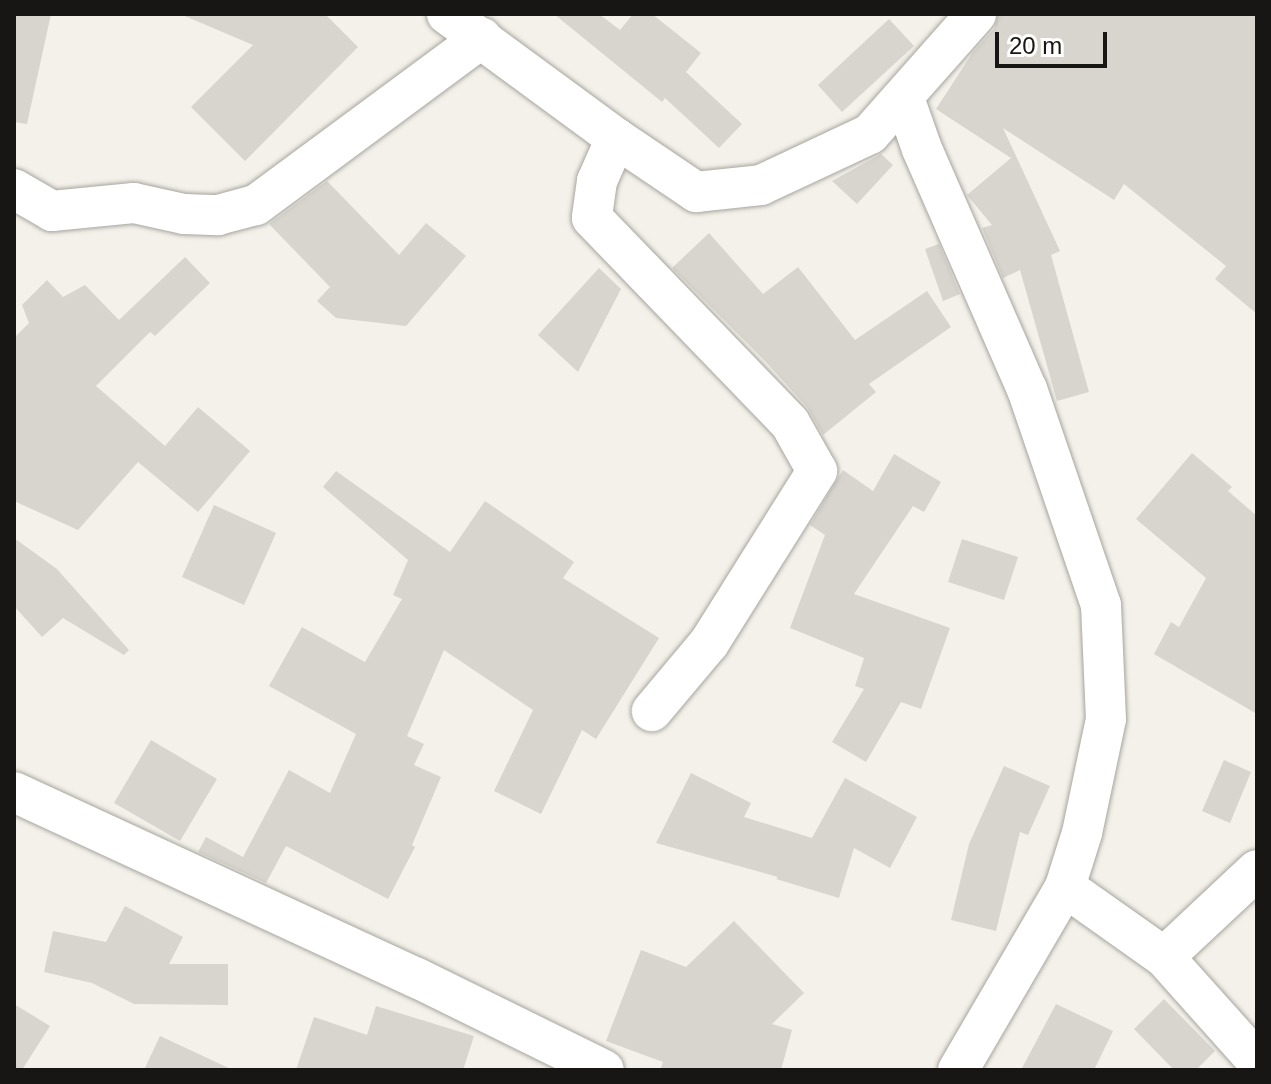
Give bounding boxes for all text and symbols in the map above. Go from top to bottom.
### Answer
scale bar [999,16,1111,66]
text: 20 m [1009,32,1062,59]

